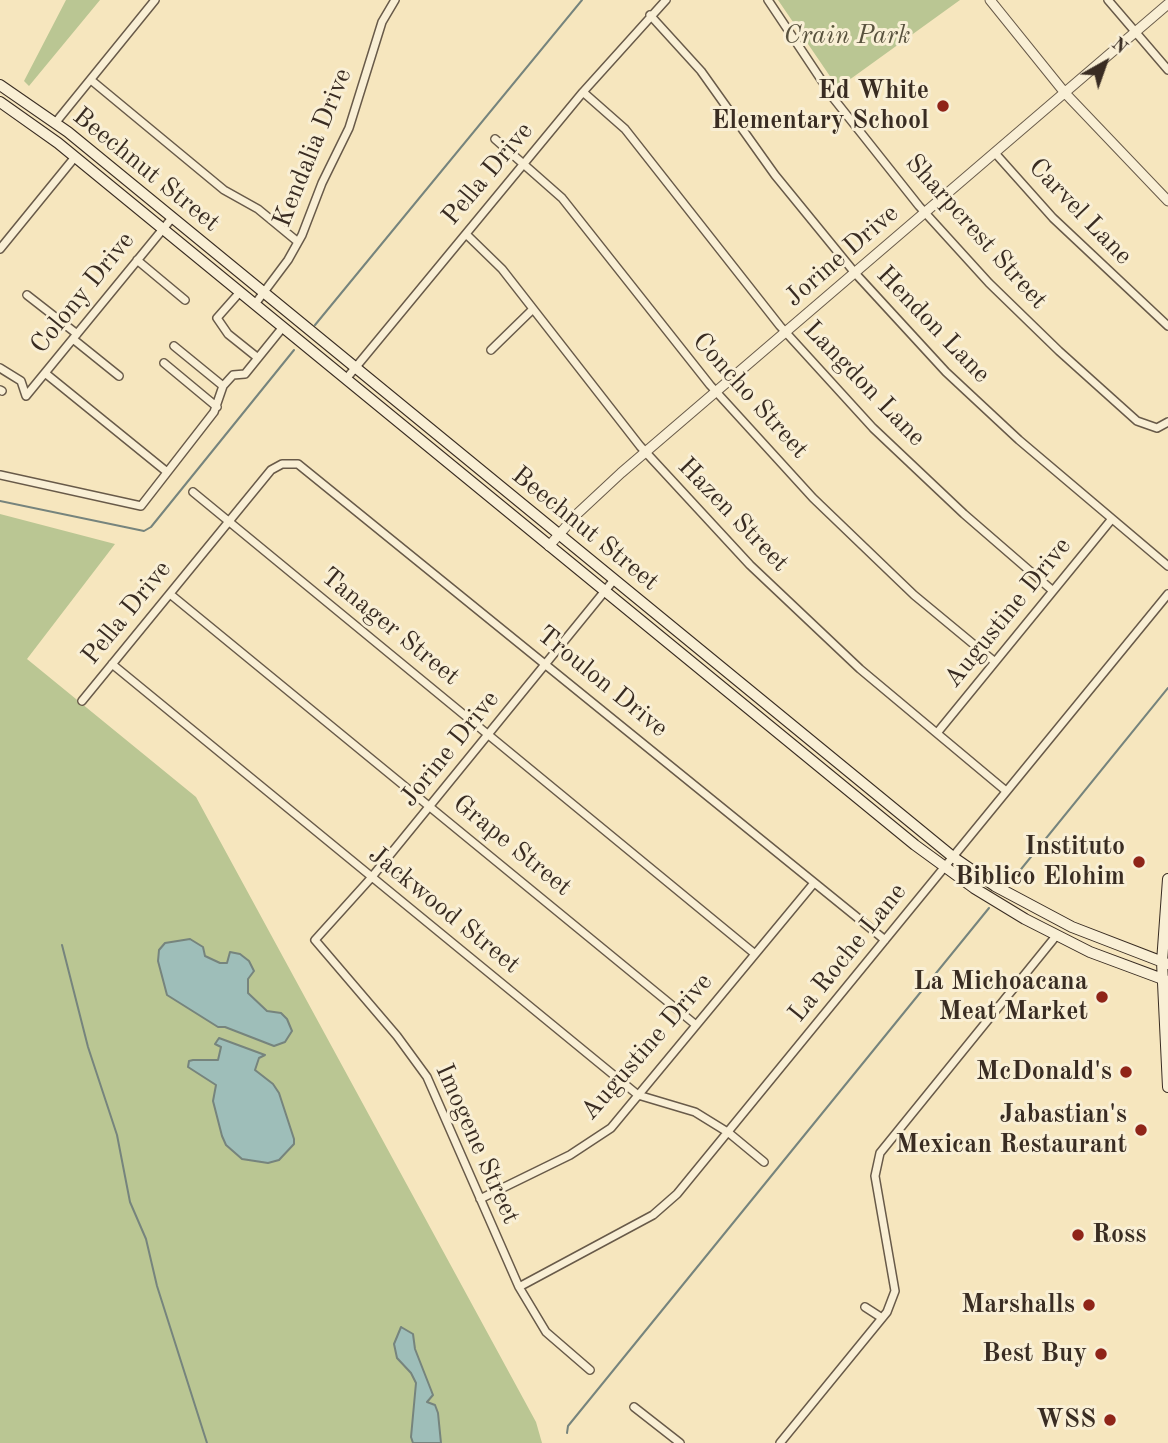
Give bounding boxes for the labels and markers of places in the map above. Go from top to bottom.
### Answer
place label: Ed White Elementary School [711,75,929,136]
marker: Ed White Elementary School [935,98,951,114]
place label: Instituto Biblico Elohim [955,831,1125,892]
marker: Instituto Biblico Elohim [1131,854,1147,870]
place label: La Michoacana Meat Market [913,966,1088,1028]
marker: La Michoacana Meat Market [1094,989,1110,1005]
place label: McDonald's [976,1056,1112,1088]
marker: McDonald's [1118,1064,1134,1080]
place label: Jabastian's Mexican Restaurant [895,1099,1127,1160]
marker: Jabastian's Mexican Restaurant [1133,1122,1149,1138]
place label: Ross [1092,1219,1146,1251]
marker: Ross [1070,1227,1086,1243]
place label: Marshalls [961,1289,1075,1321]
marker: Marshalls [1081,1297,1097,1313]
place label: Best Buy [982,1338,1087,1370]
marker: Best Buy [1093,1346,1109,1362]
place label: WSS [1036,1404,1096,1436]
marker: WSS [1102,1412,1118,1428]

